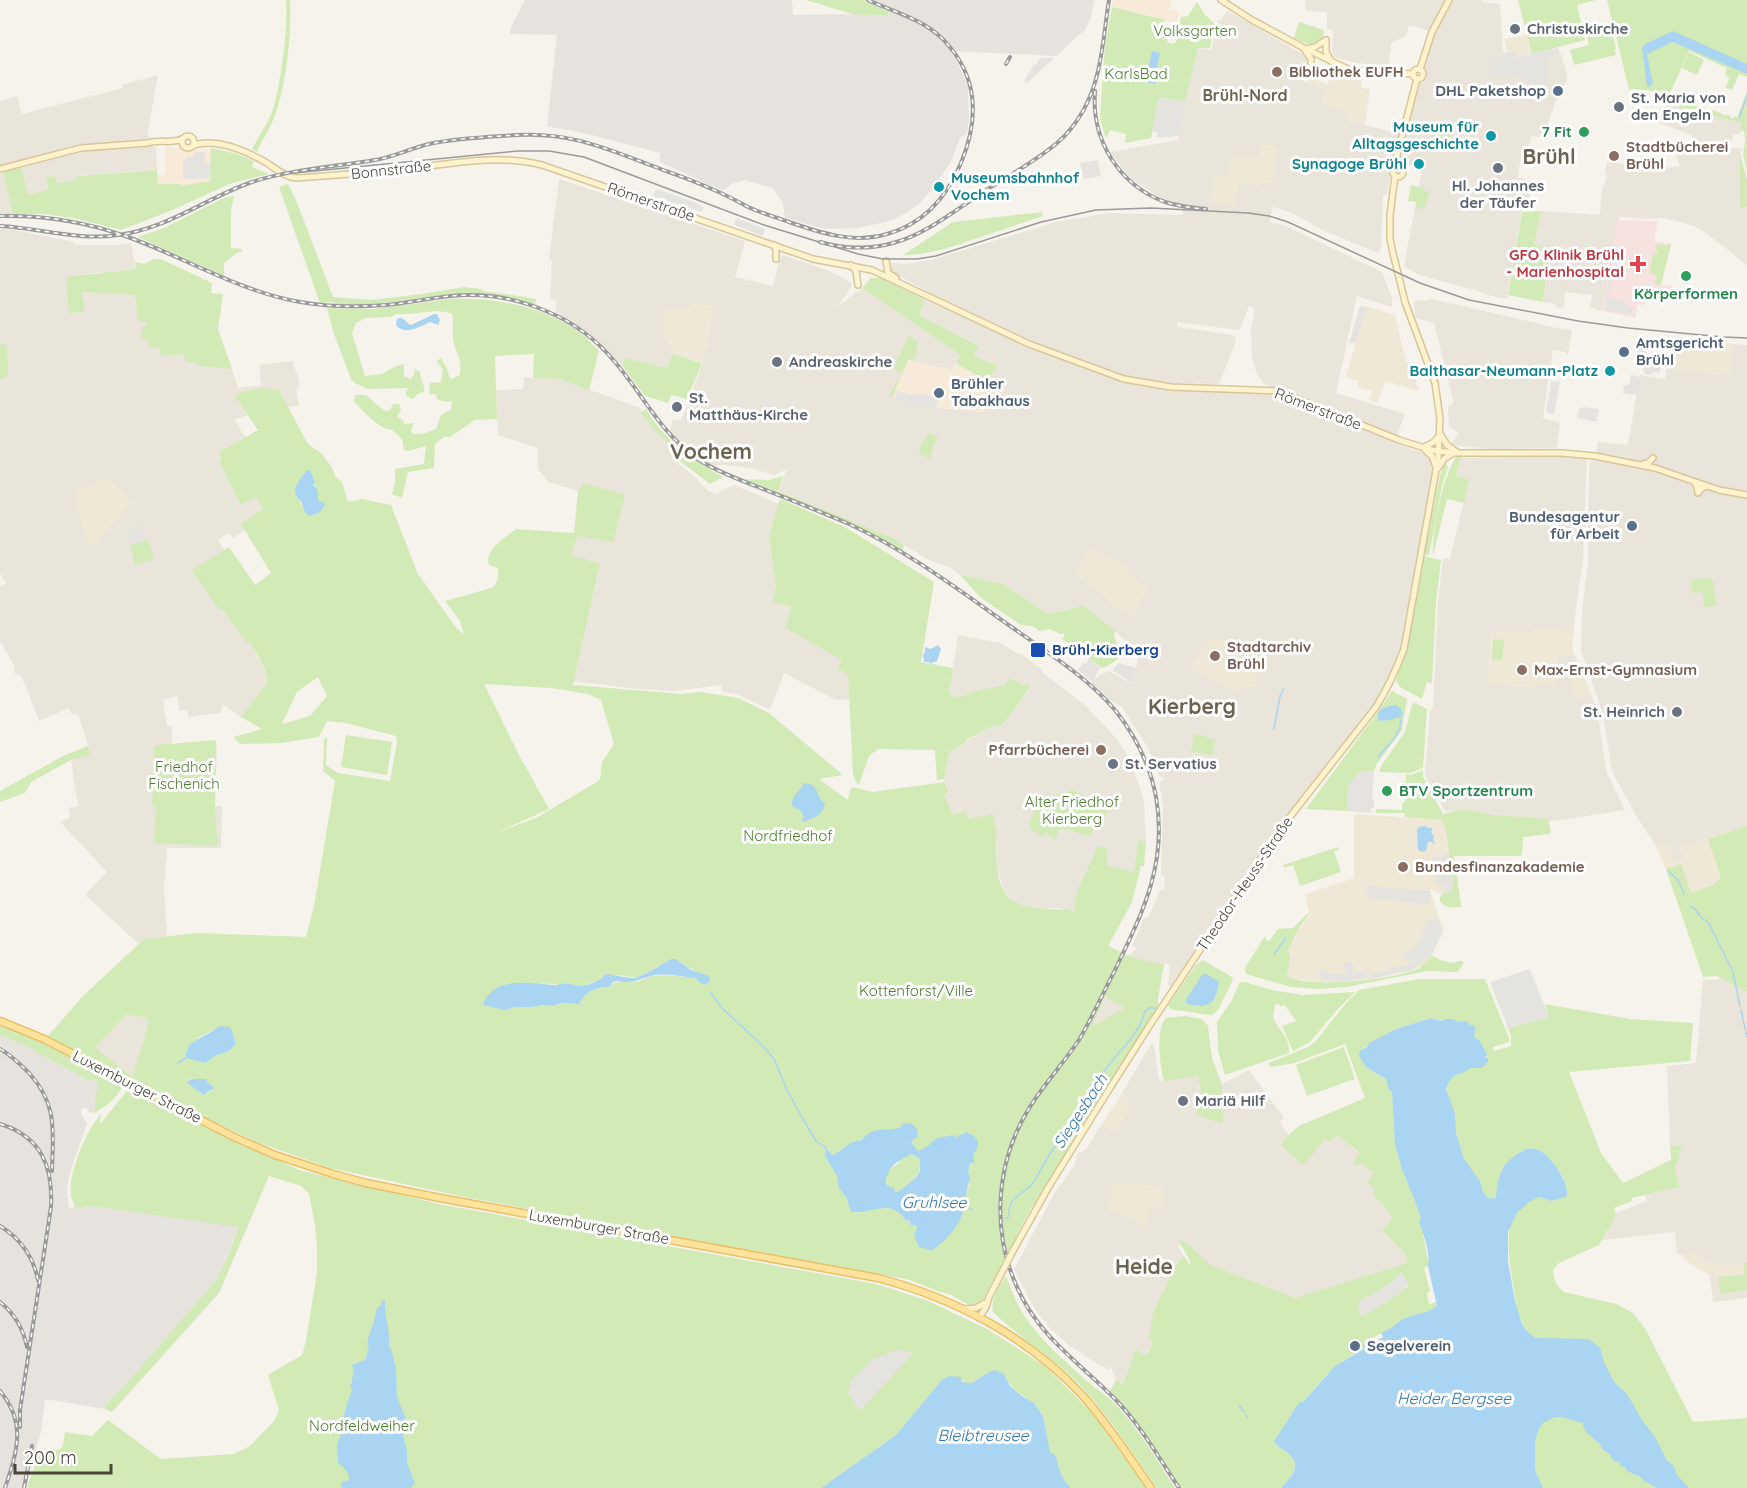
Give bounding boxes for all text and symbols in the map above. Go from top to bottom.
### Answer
place label: Christuskirche [1527,19,1628,38]
park label: Volksgarten [1153,21,1237,40]
marker: Christuskirche [1508,22,1522,36]
place label: Bibliothek EUFH [1289,62,1404,81]
park label: KarlsBad [1104,64,1168,83]
marker: Bibliothek EUFH [1270,65,1284,79]
place label: DHL Paketshop [1435,81,1546,100]
marker: DHL Paketshop [1551,84,1565,98]
district label: Brühl-Nord [1202,85,1288,105]
place label: St. Maria von den Engeln [1631,88,1726,124]
marker: St. Maria von den Engeln [1612,100,1626,114]
place label: Museum für Alltagsgeschichte [1352,117,1479,153]
place label: 7 Fit [1541,122,1572,141]
marker: 7 Fit [1577,125,1591,139]
marker: Museum für Alltagsgeschichte [1484,129,1498,143]
place label: Stadtbücherei Brühl [1626,137,1728,173]
district label: Brühl [1522,143,1576,169]
marker: Stadtbücherei Brühl [1607,149,1621,163]
place label: Synagoge Brühl [1292,154,1407,173]
street label: Bonnstraße [350,156,432,183]
marker: Synagoge Brühl [1412,157,1426,171]
marker: Hl. Johannes der Täufer [1491,161,1505,175]
place label: Museumsbahnhof Vochem [951,168,1080,204]
place label: Hl. Johannes der Täufer [1452,176,1544,212]
street label: Römerstraße [605,178,697,225]
marker: Museumsbahnhof Vochem [932,180,946,194]
place label: GFO Klinik Brühl - Marienhospital [1506,245,1624,281]
marker: GFO Klinik Brühl - Marienhospital [1629,255,1647,273]
marker: Körperformen [1679,269,1693,283]
place label: Körperformen [1634,284,1738,303]
place label: Amtsgericht Brühl [1636,333,1724,369]
marker: Amtsgericht Brühl [1617,345,1631,359]
place label: Andreaskirche [789,352,893,371]
marker: Andreaskirche [770,355,784,369]
place label: Balthasar-Neumann-Platz [1410,361,1598,380]
marker: Balthasar-Neumann-Platz [1603,364,1617,378]
place label: Brühler Tabakhaus [951,374,1030,410]
street label: Römerstraße [1272,383,1364,434]
marker: Brühler Tabakhaus [932,386,946,400]
place label: St. Matthäus-Kirche [689,388,808,424]
marker: St. Matthäus-Kirche [670,400,684,414]
district label: Vochem [670,438,752,464]
place label: Bundesagentur für Arbeit [1509,507,1620,543]
marker: Bundesagentur für Arbeit [1625,519,1639,533]
place label: Stadtarchiv Brühl [1227,637,1311,673]
place label: Brühl-Kierberg [1052,640,1159,659]
marker: Brühl-Kierberg [1029,641,1047,659]
marker: Stadtarchiv Brühl [1208,649,1222,663]
place label: Max-Ernst-Gymnasium [1534,660,1697,679]
marker: Max-Ernst-Gymnasium [1515,663,1529,677]
district label: Kierberg [1148,693,1236,719]
place label: St. Heinrich [1583,702,1665,721]
marker: St. Heinrich [1670,705,1684,719]
place label: Pfarrbücherei [989,740,1089,759]
marker: Pfarrbücherei [1094,743,1108,757]
place label: St. Servatius [1125,754,1217,773]
park label: Friedhof Fischenich [148,757,220,793]
marker: St. Servatius [1106,757,1120,771]
place label: BTV Sportzentrum [1399,781,1533,800]
marker: BTV Sportzentrum [1380,784,1394,798]
park label: Alter Friedhof Kierberg [1025,792,1120,828]
street label: Theodor-Heuss-Straße [1192,813,1297,955]
park label: Nordfriedhof [743,826,833,845]
place label: Bundesfinanzakademie [1415,857,1585,876]
marker: Bundesfinanzakademie [1396,860,1410,874]
park label: Kottenforst/Ville [859,981,973,1000]
street label: Luxemburger Straße [70,1046,205,1127]
water label: Siegesbach [1049,1069,1112,1152]
place label: Mariä Hilf [1195,1091,1266,1110]
marker: Mariä Hilf [1176,1094,1190,1108]
water label: Gruhlsee [902,1192,967,1212]
street label: Luxemburger Straße [527,1205,671,1248]
district label: Heide [1115,1253,1173,1279]
place label: Segelverein [1367,1336,1451,1355]
marker: Segelverein [1348,1339,1362,1353]
water label: Heider Bergsee [1397,1388,1512,1408]
park label: Nordfeldweiher [309,1416,415,1435]
water label: Bleibtreusee [937,1425,1029,1445]
scale bar [15,1437,111,1475]
text: 200 m [24,1446,77,1469]

